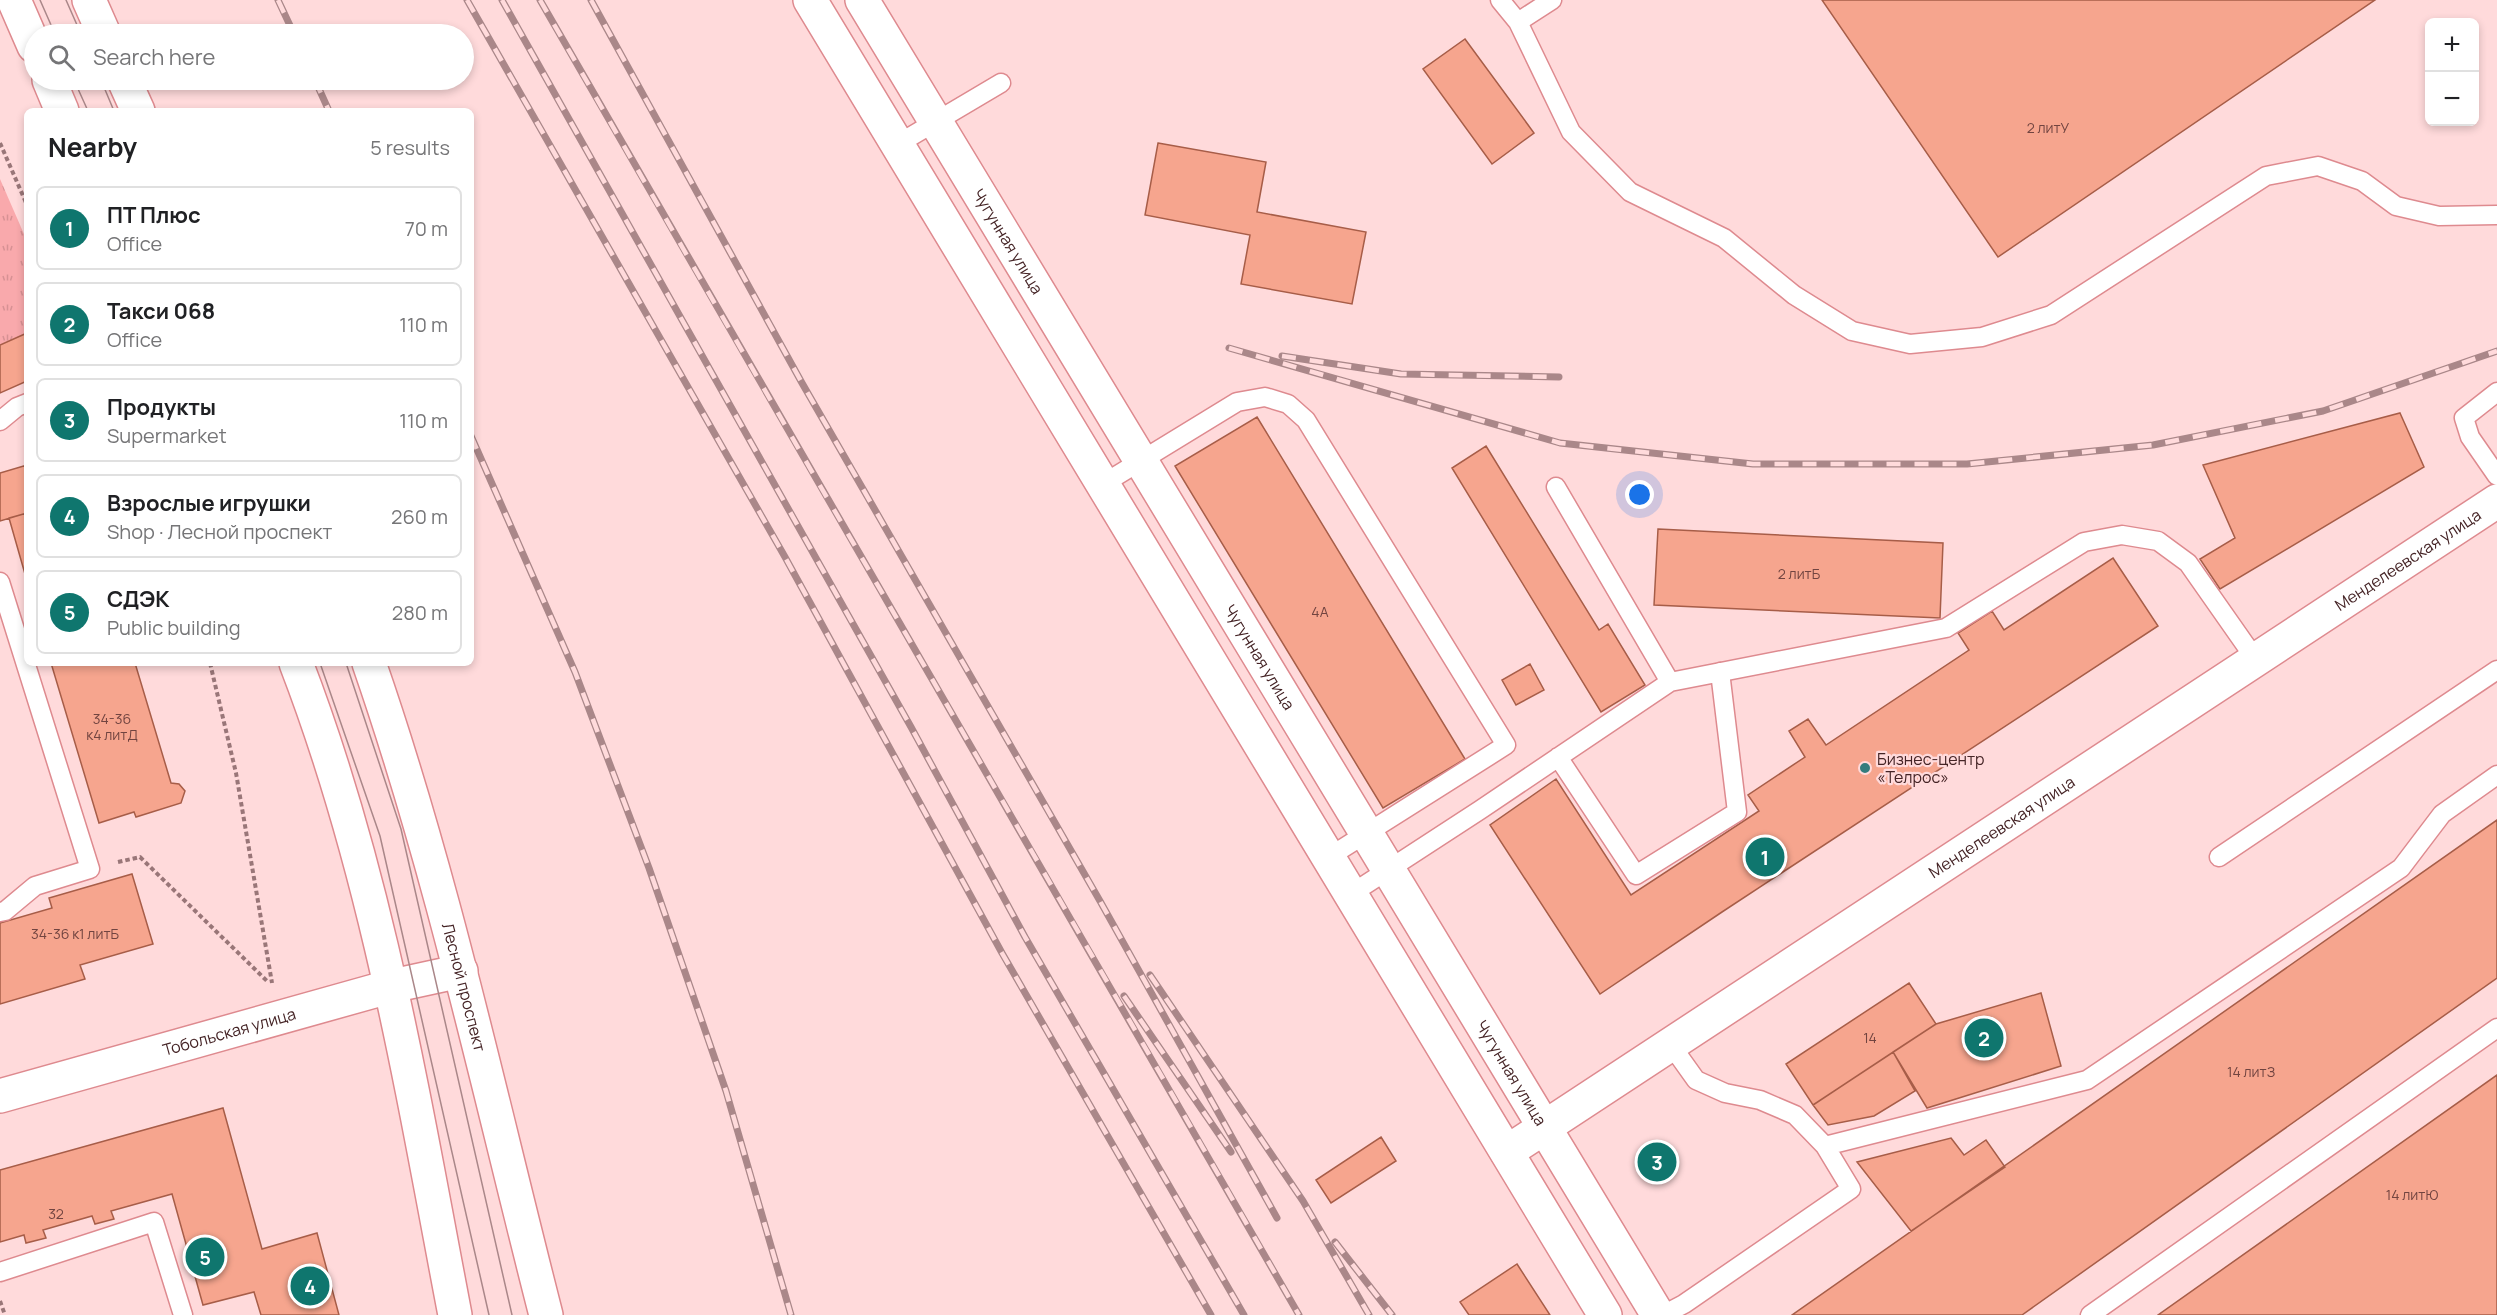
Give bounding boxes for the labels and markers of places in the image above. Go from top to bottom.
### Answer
place label: Бизнес-центр «Телрос» [1877,748,1985,788]
marker: Бизнес-центр «Телрос» [1858,761,1872,775]
pin: 1 [1746,834,1784,880]
pin: 2 [1964,1016,2004,1060]
pin: 3 [1638,1140,1676,1184]
pin: 5 [186,1234,224,1280]
pin: 4 [290,1264,330,1308]

